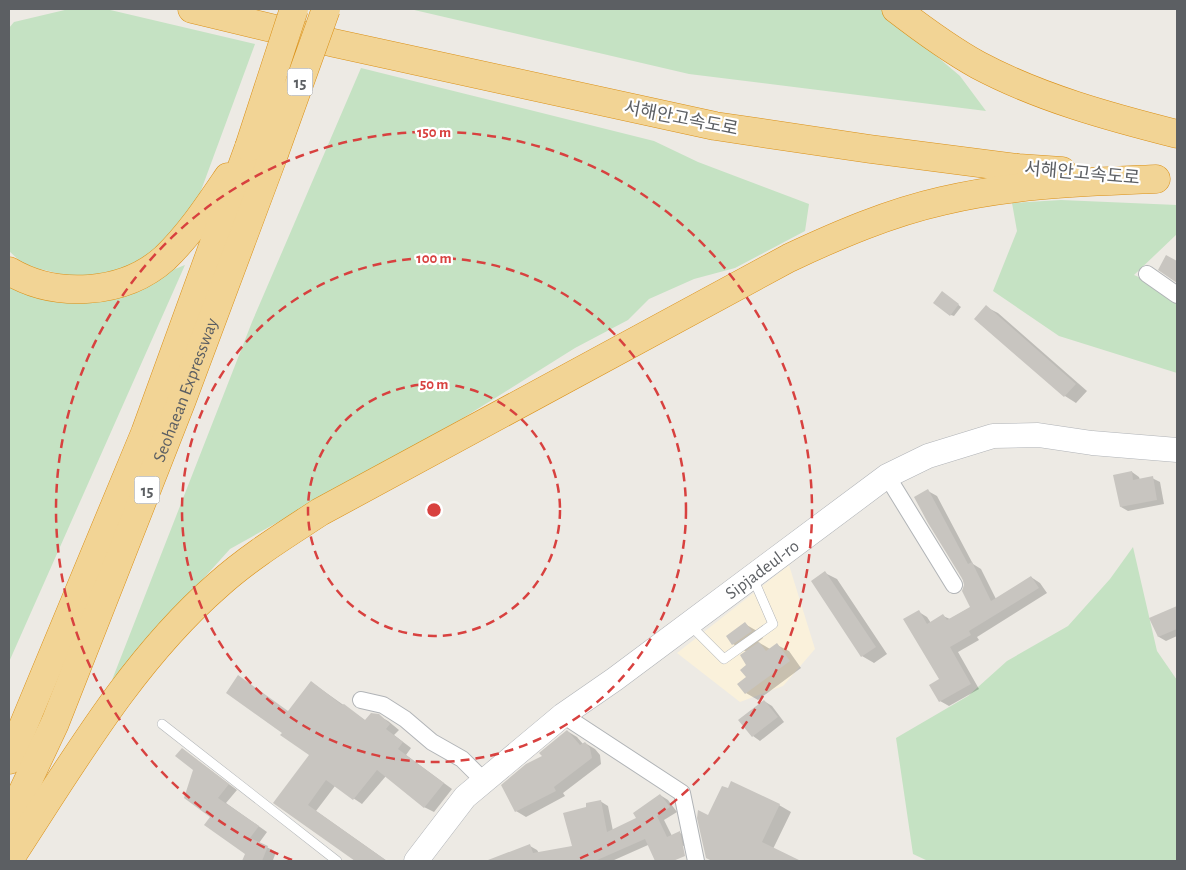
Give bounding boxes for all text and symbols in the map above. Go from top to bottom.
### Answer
road number: 15 [288,68,312,95]
street label: 서해안고속도로 [622,98,740,139]
text: 150 m [417,125,451,140]
street label: 서해안고속도로 [1023,159,1141,188]
text: 100 m [416,251,452,266]
street label: Seohaean Expressway [151,316,222,465]
text: 50 m [420,377,448,392]
road number: 15 [134,476,160,504]
centre of rings [425,501,443,519]
street label: Sipjadeul-ro [722,537,803,603]

